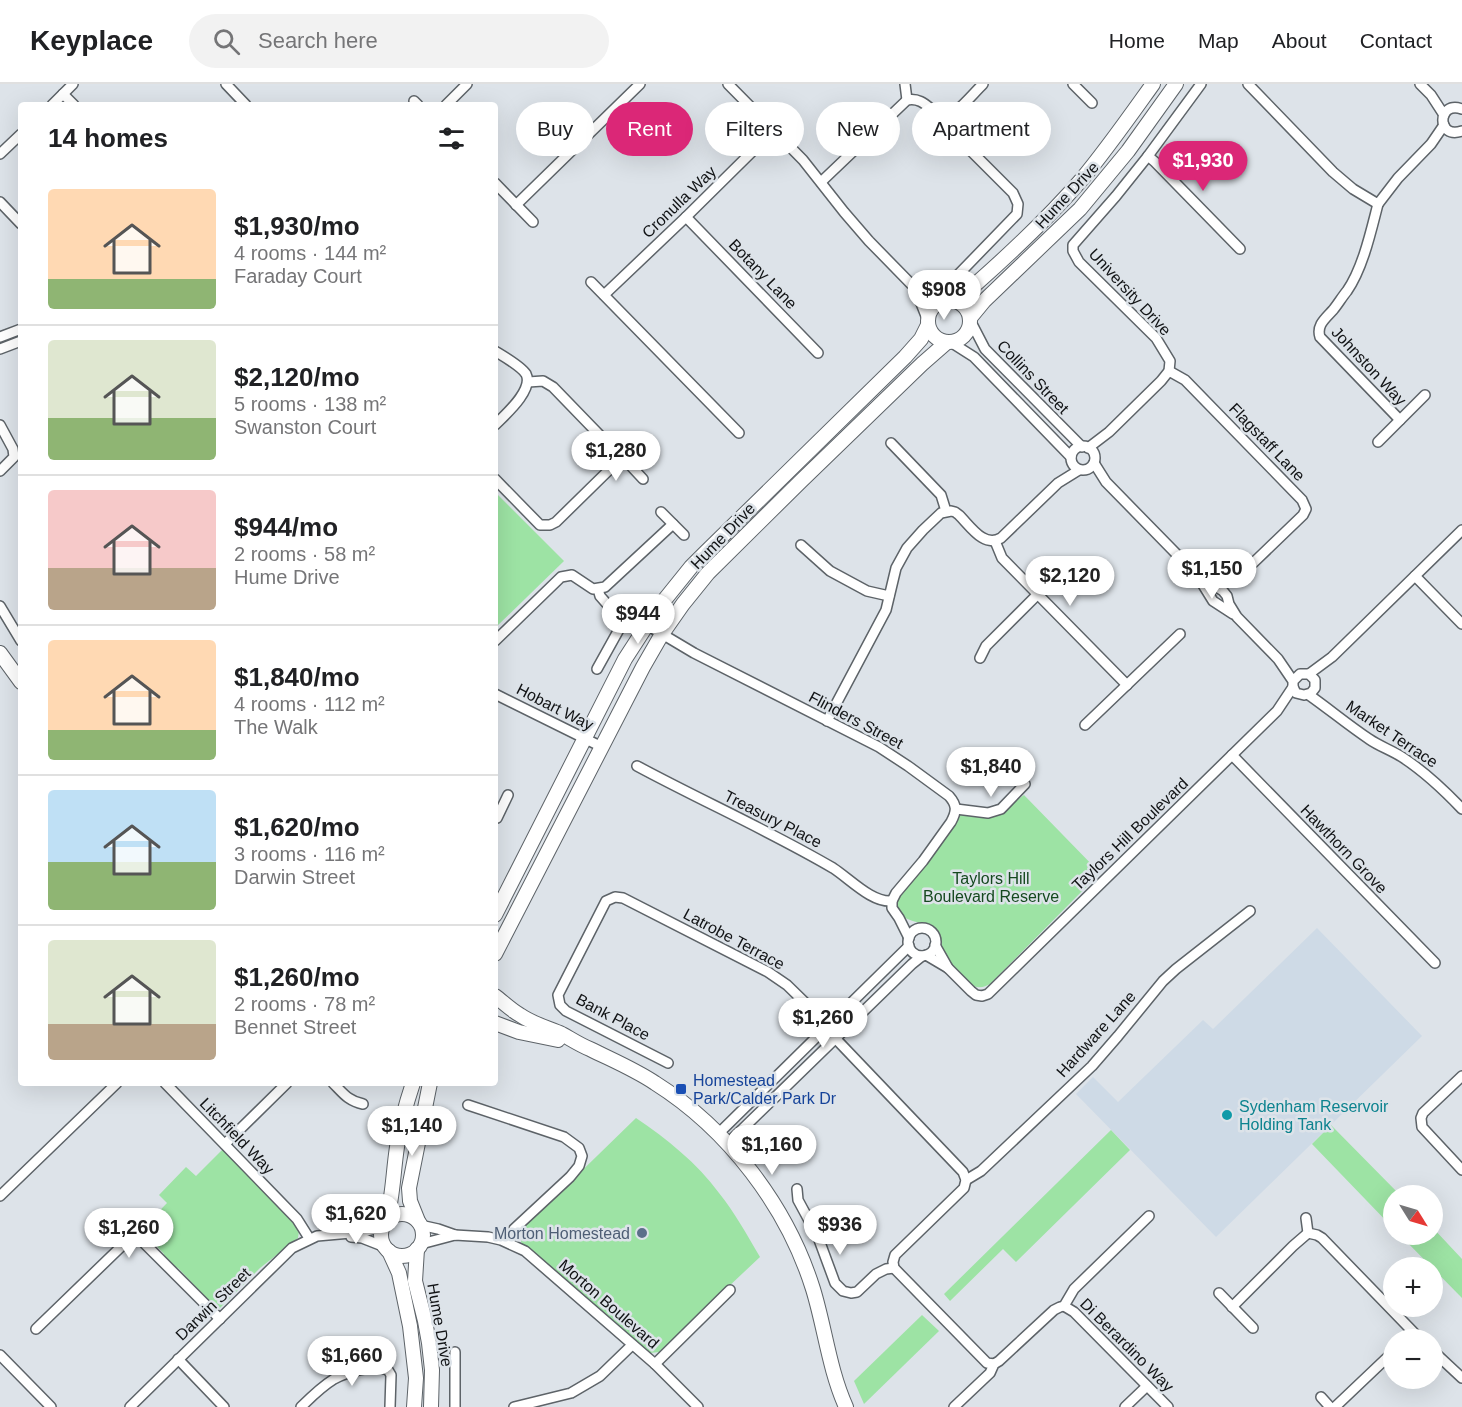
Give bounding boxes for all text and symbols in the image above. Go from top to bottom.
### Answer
search box [189,14,609,68]
text: Keyplace [30,25,153,56]
icon: search [210,25,243,58]
text: Search here [258,28,378,53]
text: Home [1109,29,1165,52]
text: Map [1198,29,1239,52]
text: About [1272,29,1327,52]
text: Contact [1360,29,1432,52]
chip: Buy [516,102,594,156]
chip: Rent [606,102,693,156]
chip: Filters [705,102,804,156]
chip: New [816,102,900,156]
chip: Apartment [912,102,1051,156]
icon: filters [435,122,468,155]
text: 14 homes [48,123,168,153]
pin: $1,930 [1154,141,1252,192]
text: $1,930 [1172,149,1234,171]
street label: Hume Drive [1032,158,1102,232]
street label: Cronulla Way [639,163,719,241]
text: $1,930/mo [234,211,360,241]
icon: home [96,213,168,285]
street label: Botany Lane [726,236,800,312]
text: 4 rooms · 144 m² [234,242,386,264]
street label: University Drive [1086,245,1174,339]
text: Faraday Court [234,265,362,287]
pin: $908 [908,270,980,321]
text: $908 [922,278,966,300]
street label: Johnston Way [1328,323,1410,409]
street label: Collins Street [994,337,1073,418]
text: $2,120/mo [234,362,360,392]
icon: home [96,364,168,436]
text: 5 rooms · 138 m² [234,393,386,415]
street label: Flagstaff Lane [1226,400,1308,484]
text: Swanston Court [234,416,376,438]
pin: $1,280 [567,431,665,482]
text: $1,280 [585,439,647,461]
street label: Hume Drive [688,500,759,572]
text: $944/mo [234,512,338,542]
icon: home [96,514,168,586]
text: 2 rooms · 58 m² [234,543,375,565]
pin: $1,150 [1163,549,1261,600]
pin: $2,120 [1021,556,1119,607]
text: $1,150 [1181,557,1243,579]
text: $2,120 [1039,564,1101,586]
text: Hume Drive [234,566,340,588]
pin: $944 [602,594,674,645]
text: $944 [616,602,660,624]
text: $1,840/mo [234,662,360,692]
icon: home [96,664,168,736]
street label: Hobart Way [514,680,596,734]
street label: Flinders Street [806,688,906,752]
text: 4 rooms · 112 m² [234,693,385,715]
street label: Market Terrace [1343,697,1441,771]
text: The Walk [234,716,318,738]
pin: $1,840 [942,747,1040,798]
text: $1,840 [960,755,1022,777]
street label: Taylors Hill Boulevard [1069,774,1191,894]
street label: Treasury Place [721,787,825,851]
street label: Hawthorn Grove [1297,801,1391,897]
text: $1,620/mo [234,812,360,842]
icon: home [96,814,168,886]
text: 3 rooms · 116 m² [234,843,385,865]
text: Darwin Street [234,866,355,888]
park label: Taylors Hill Boulevard Reserve [923,870,1059,905]
street label: Latrobe Terrace [681,905,787,973]
text: $1,260/mo [234,962,360,992]
icon: home [96,964,168,1036]
street label: Hardware Lane [1053,988,1139,1080]
street label: Bank Place [573,990,653,1044]
text: 2 rooms · 78 m² [234,993,375,1015]
pin: $1,260 [774,998,872,1049]
text: $1,260 [792,1006,854,1028]
text: Bennet Street [234,1016,356,1038]
place label: Homestead Park/Calder Park Dr [693,1072,837,1107]
marker: Homestead Park/Calder Park Dr [674,1082,688,1096]
street label: Litchfield Way [197,1094,277,1178]
place label: Sydenham Reservoir Holding Tank [1239,1098,1389,1133]
pin: $1,140 [363,1106,461,1157]
marker: Sydenham Reservoir Holding Tank [1220,1108,1234,1122]
text: $1,140 [381,1114,443,1136]
pin: $1,160 [723,1125,821,1176]
text: $1,160 [741,1133,803,1155]
north arrow [1383,1185,1443,1245]
map controls [1383,1185,1443,1389]
pin: $1,620 [307,1194,405,1245]
text: $1,620 [325,1202,387,1224]
pin: $936 [804,1205,876,1256]
pin: $1,260 [80,1208,178,1259]
text: $936 [818,1213,862,1235]
text: $1,260 [98,1216,160,1238]
place label: Morton Homestead [494,1225,630,1242]
marker: Morton Homestead [635,1226,649,1240]
street label: Morton Boulevard [556,1256,662,1352]
button: + [1383,1257,1443,1317]
street label: Darwin Street [172,1264,254,1344]
street label: Hume Drive [424,1282,456,1368]
street label: Di Berardino Way [1077,1295,1177,1395]
button: − [1383,1329,1443,1389]
pin: $1,660 [303,1336,401,1387]
text: $1,660 [321,1344,383,1366]

